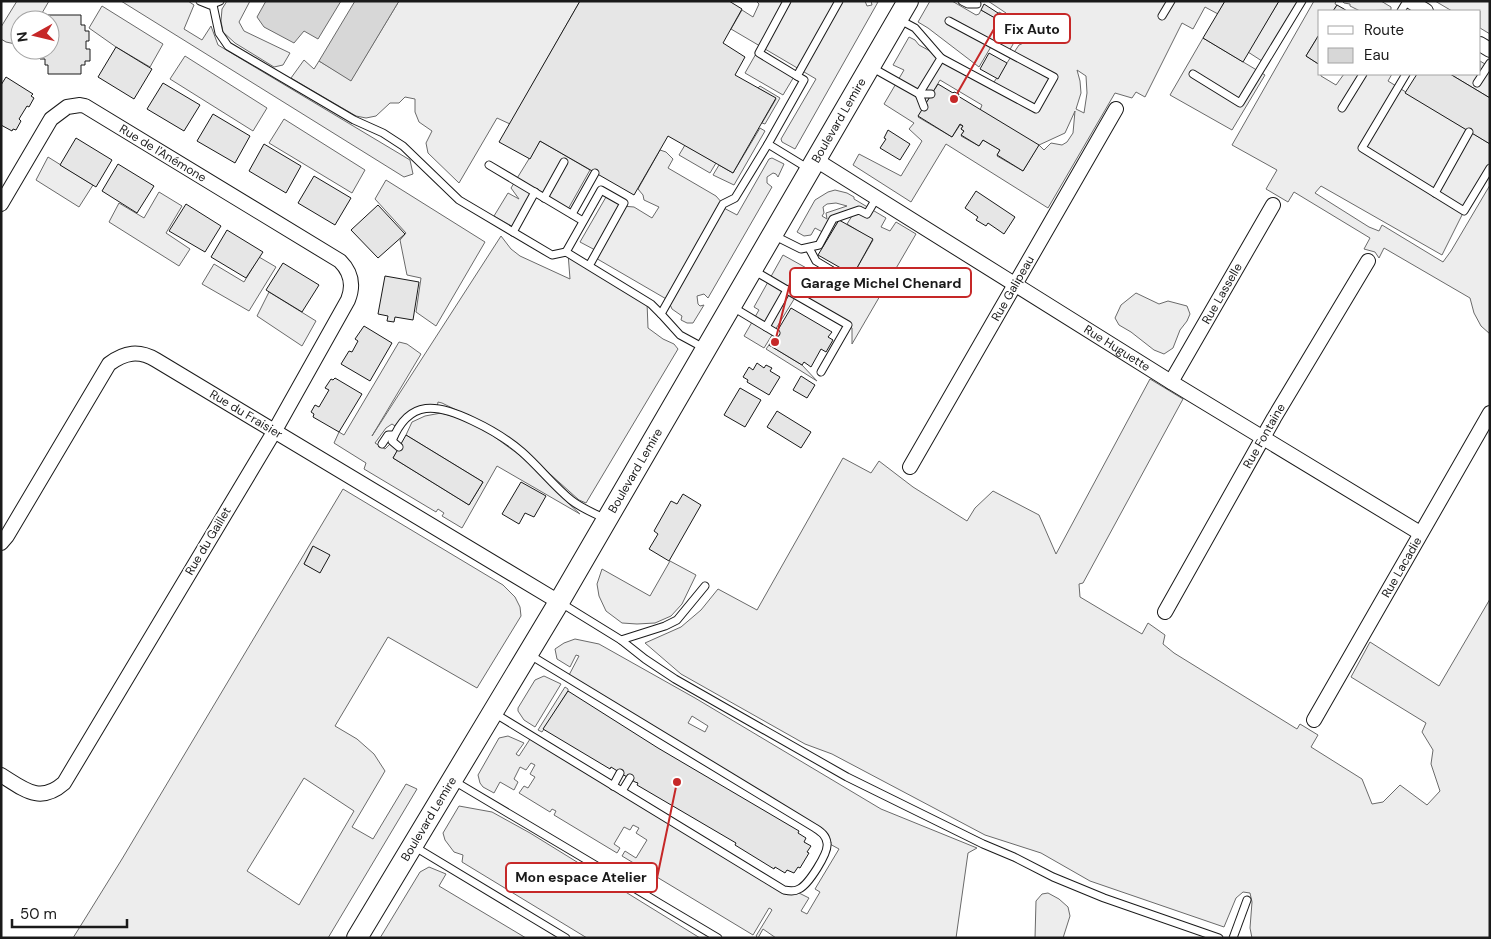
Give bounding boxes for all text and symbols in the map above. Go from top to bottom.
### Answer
north arrow [10,10,60,60]
legend [1318,10,1481,75]
callout: Fix Auto [994,14,1070,43]
text: Fix Auto [1004,20,1060,38]
text: Route [1364,20,1404,40]
text: N [13,30,32,43]
text: Eau [1364,45,1389,65]
street label: Boulevard Lemire [808,75,870,166]
street label: Rue de l'Anémone [117,121,209,186]
street label: Rue Galipeau [988,253,1038,324]
street label: Rue Lasselle [1198,260,1246,327]
callout: Garage Michel Chenard [790,268,971,297]
text: Garage Michel Chenard [801,274,961,292]
street label: Rue Huguette [1081,321,1153,375]
street label: Rue du Fraisier [207,386,286,442]
street label: Rue Fontaine [1239,400,1289,471]
street label: Boulevard Lemire [604,425,666,516]
street label: Rue du Gaillet [181,504,235,578]
street label: Rue Lacadie [1378,534,1425,601]
street label: Boulevard Lemire [397,774,460,864]
callout: Mon espace Atelier [506,863,657,892]
text: Mon espace Atelier [515,868,647,886]
scale bar [12,896,128,928]
text: 50 m [20,904,57,924]

